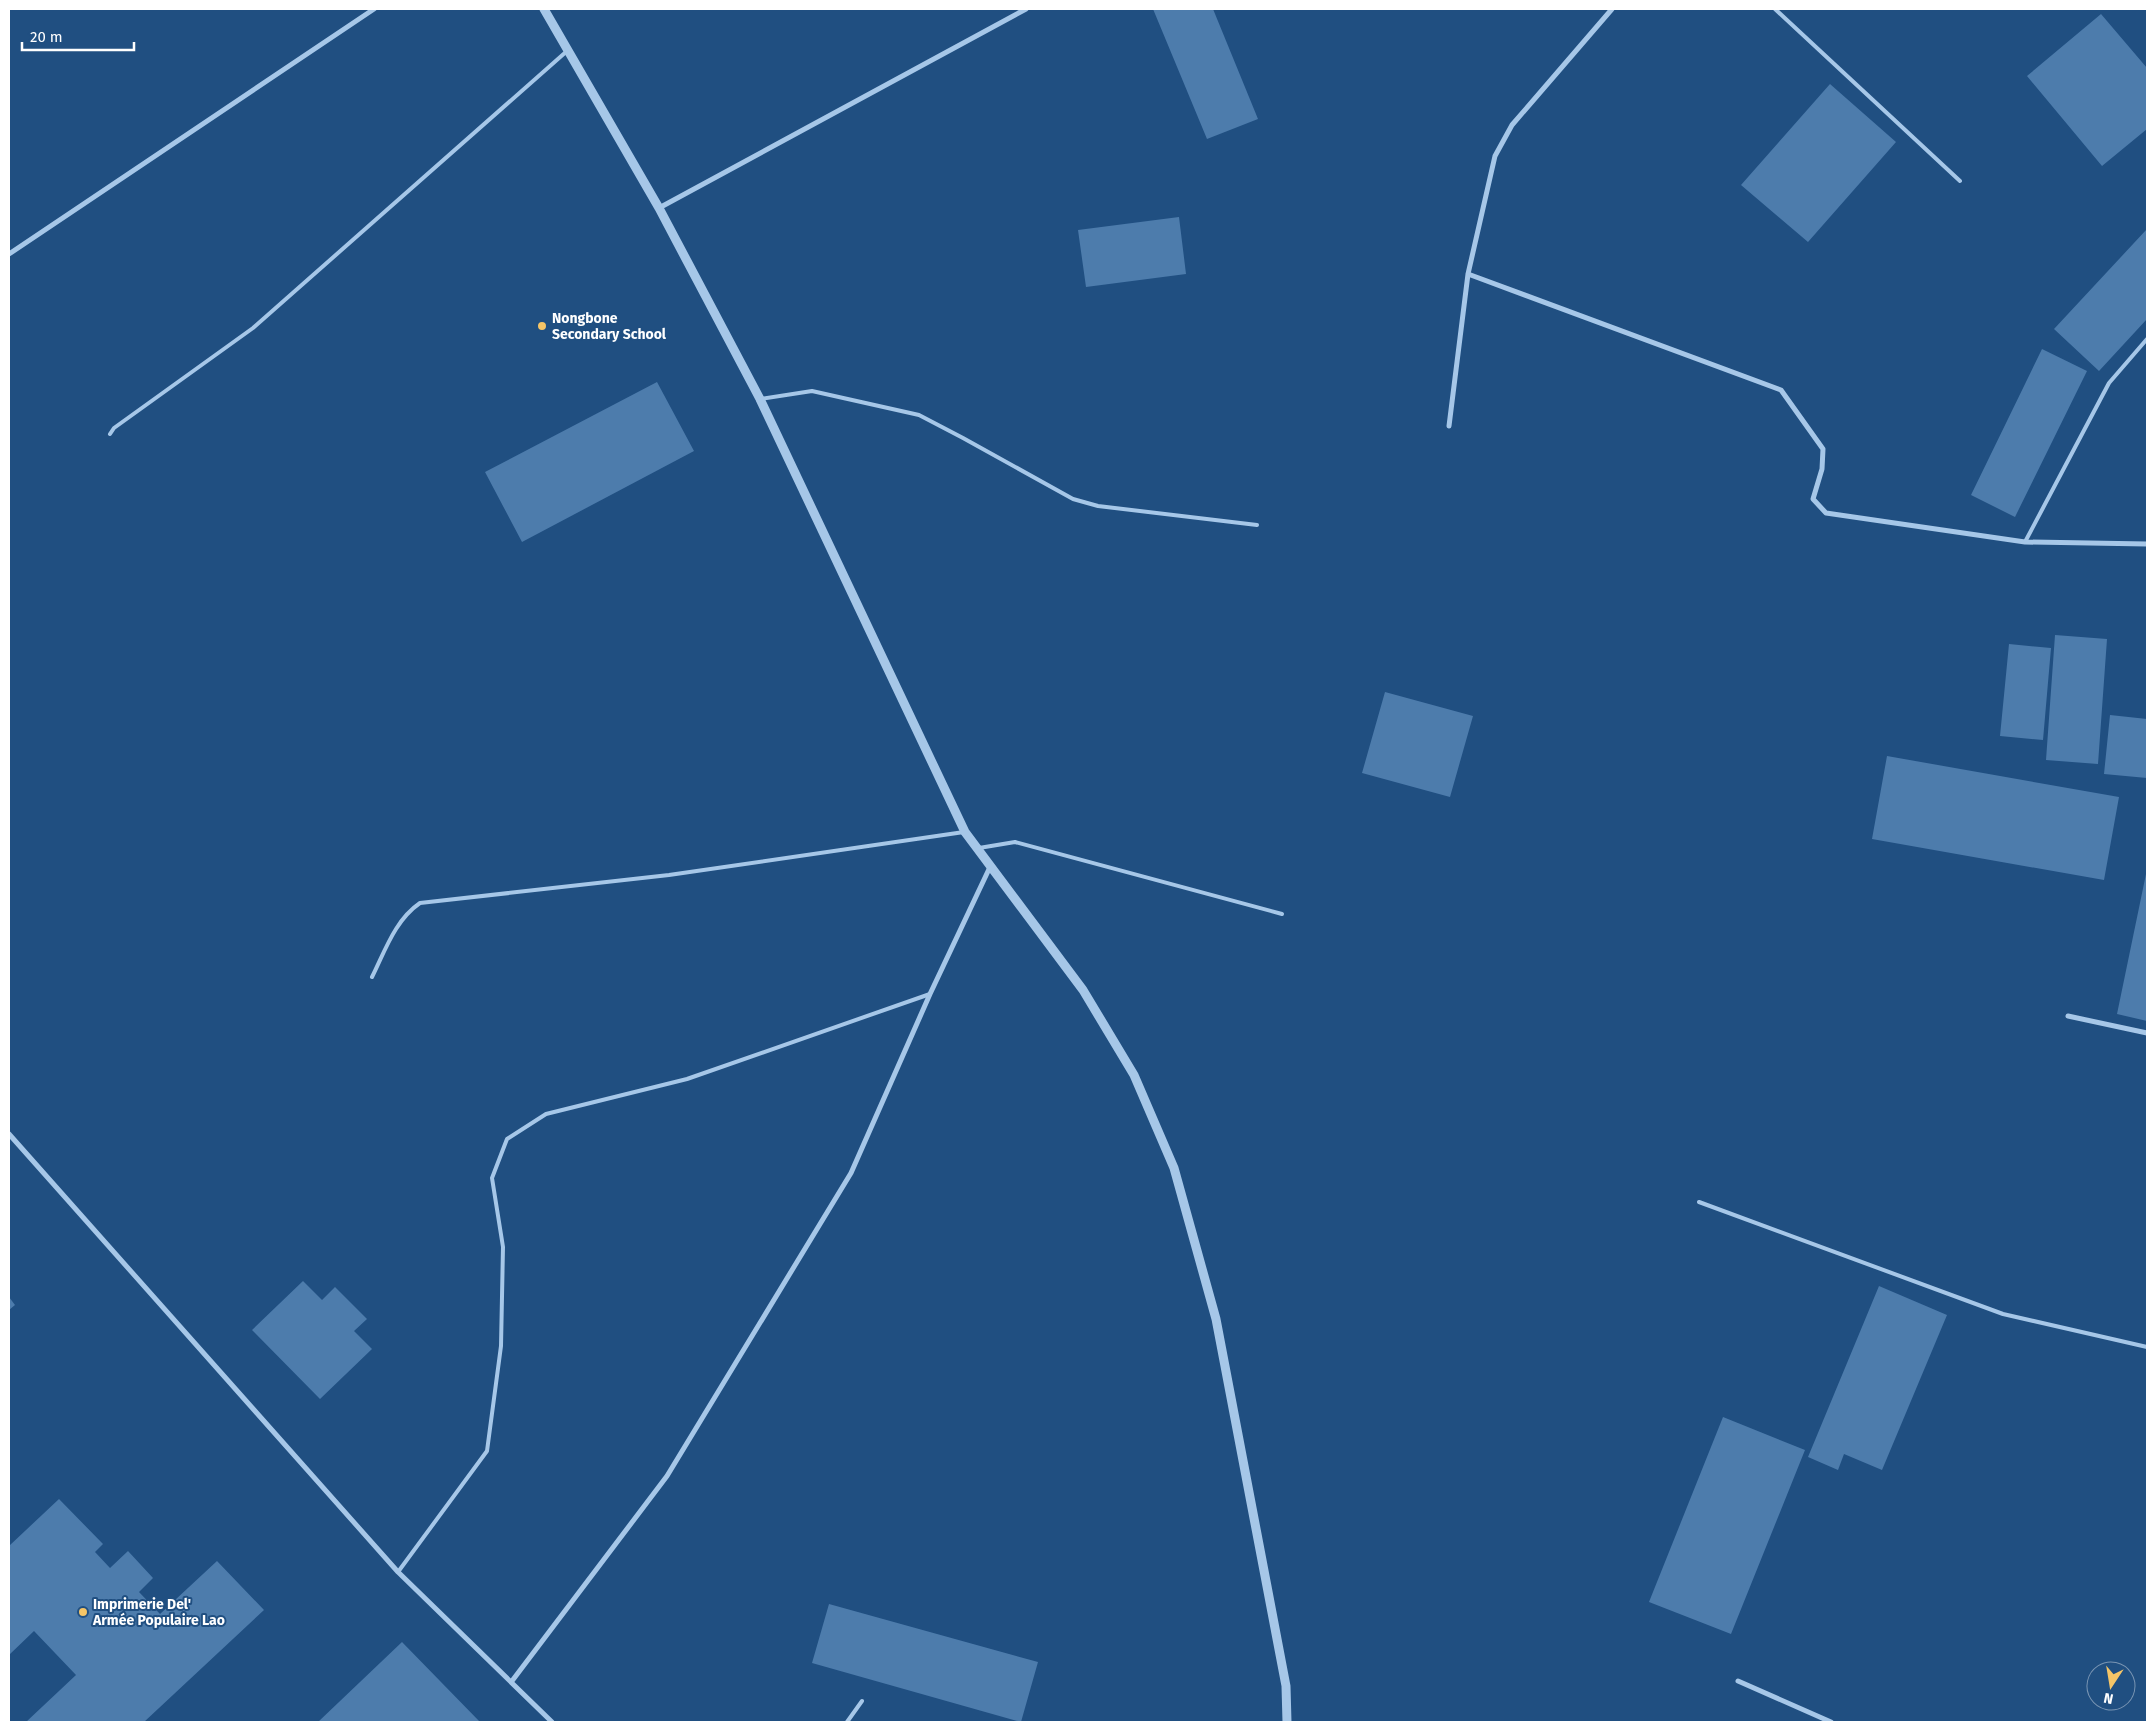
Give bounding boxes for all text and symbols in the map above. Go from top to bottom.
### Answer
scale bar [22,20,135,52]
text: 20 m [30,28,63,46]
place label: Nongbone Secondary School [552,310,667,343]
marker: Nongbone Secondary School [536,320,548,332]
place label: Imprimerie Del' Armée Populaire Lao [92,1596,225,1629]
marker: Imprimerie Del' Armée Populaire Lao [77,1606,89,1618]
north arrow [2086,1661,2136,1711]
text: N [2102,1689,2115,1708]

